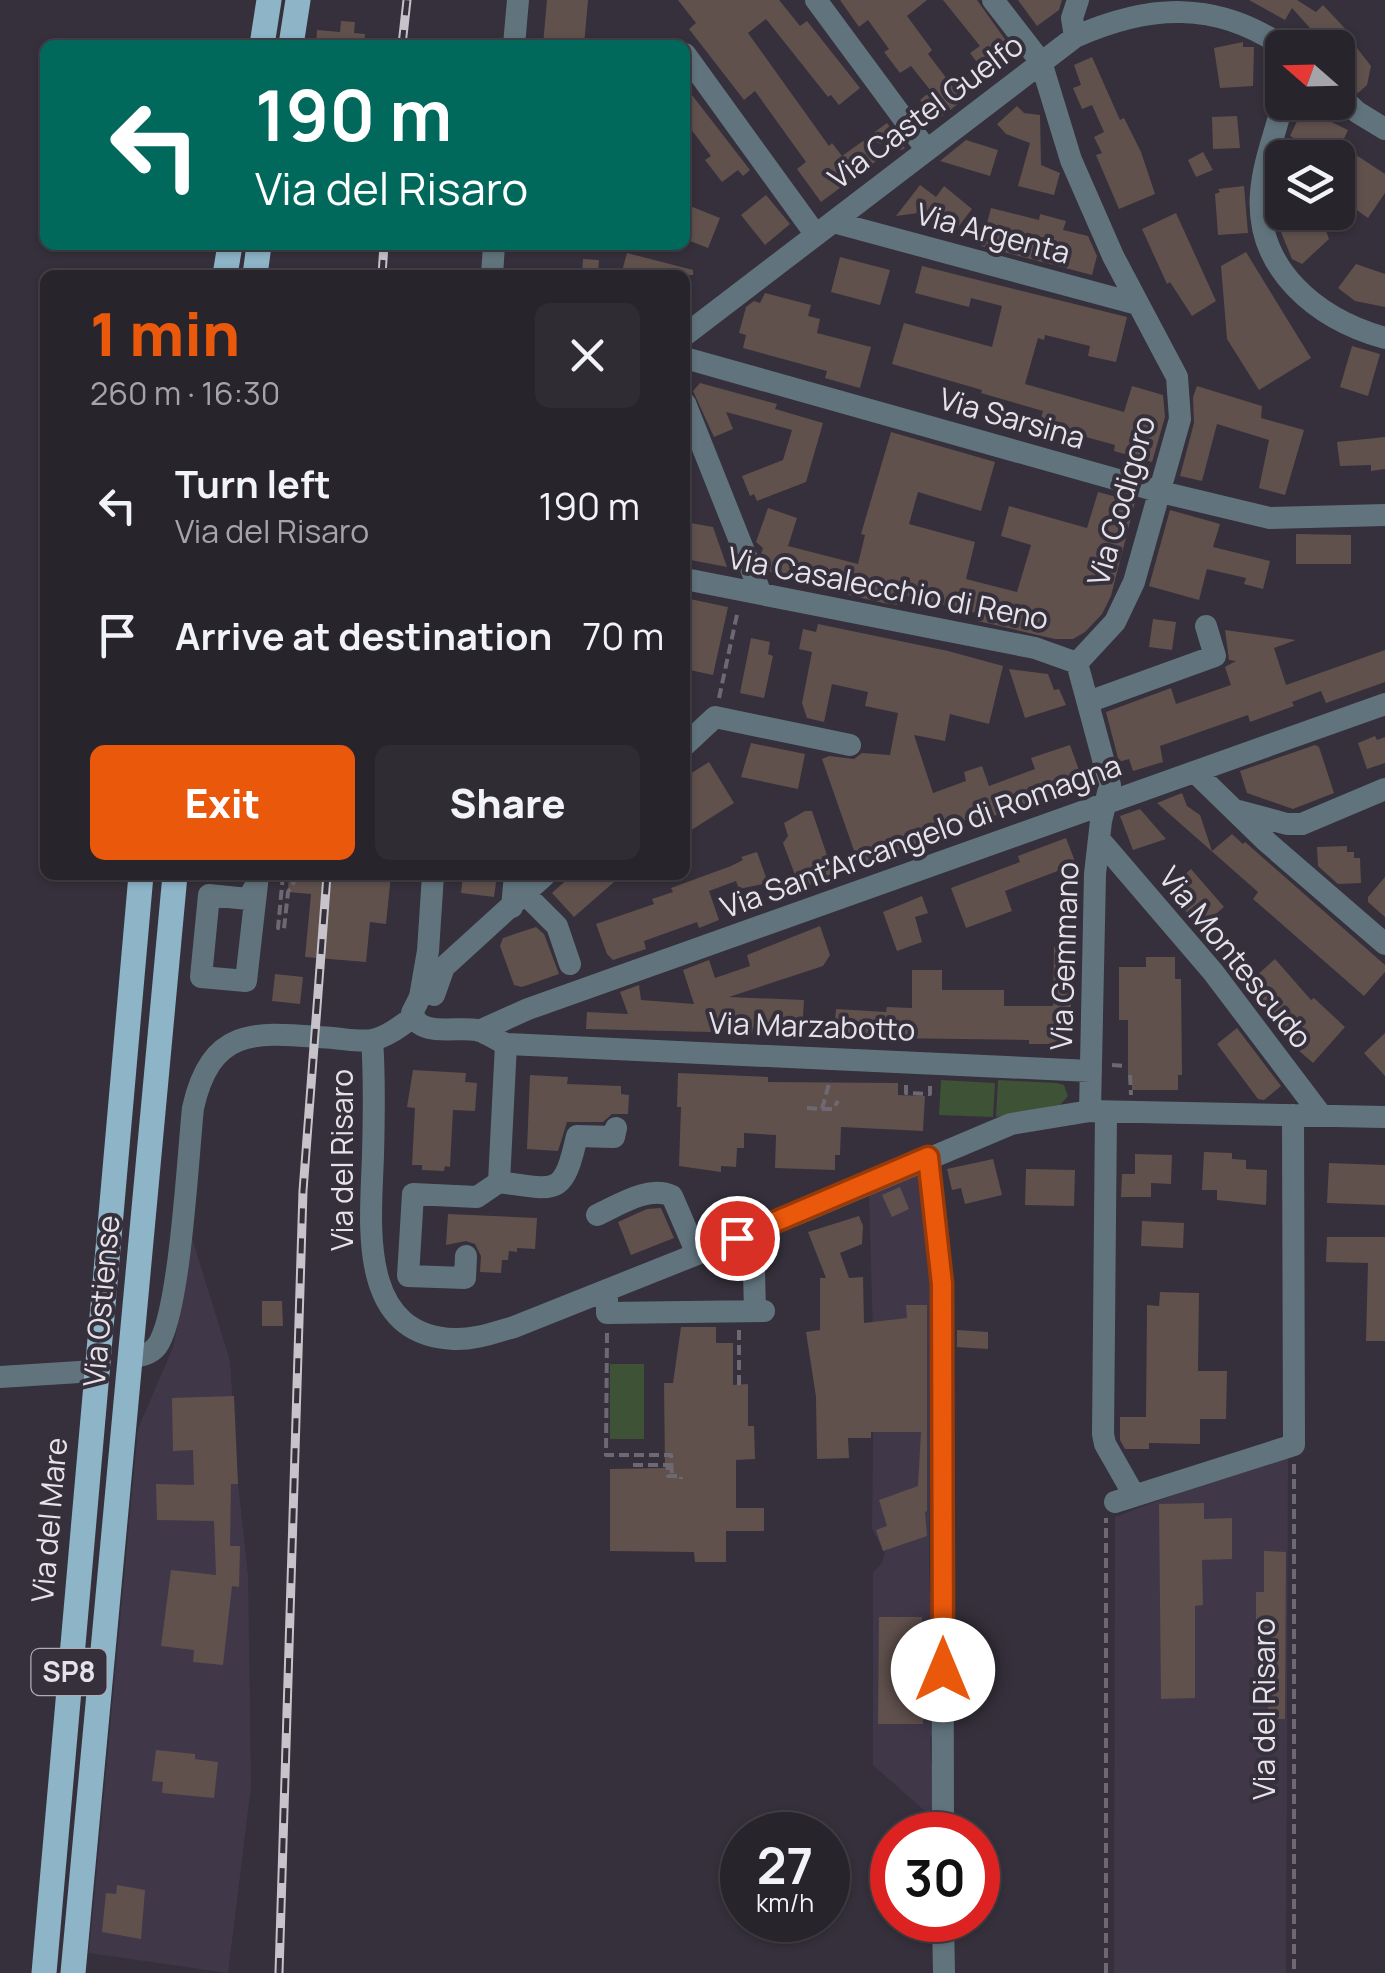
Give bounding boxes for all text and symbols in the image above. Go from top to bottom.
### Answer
street label: Via Castel Guelfo [819,24,1031,198]
north arrow [1265,30,1355,120]
map controls [1265,30,1355,230]
text: 190 m [255,66,452,162]
icon: left [90,80,220,210]
button: layers [1265,140,1355,230]
text: Via del Risaro [255,157,528,219]
street label: Via Argenta [912,192,1075,273]
text: 1 min [90,292,240,374]
button: close [535,303,640,408]
text: 260 m · 16:30 [90,371,280,415]
street label: Via Sarsina [935,377,1090,458]
street label: Via Codigoro [1077,411,1164,590]
text: Turn left [175,457,331,509]
icon: left [90,478,145,533]
text: 190 m [539,479,640,531]
text: Via del Risaro [175,509,369,553]
street label: Via Casalecchio di Reno [724,536,1052,639]
icon: arrive [90,608,145,663]
text: Arrive at destination [175,609,552,661]
text: 70 m [582,609,664,661]
street label: Via Sant'Arcangelo di Romagna [715,744,1126,927]
button: Exit [90,745,355,860]
button: Share [375,745,640,860]
street label: Via Montescudo [1150,858,1322,1056]
street label: Via Gemmano [1040,861,1087,1051]
street label: Via Marzabotto [708,1001,916,1050]
street label: Via del Risaro [321,1069,362,1251]
pin [695,1196,780,1281]
icon: arrive [710,1211,765,1266]
street label: Via Ostiense [73,1213,128,1388]
street label: Via del Mare [21,1436,76,1604]
position arrow [891,1618,995,1722]
street label: Via del Risaro [1243,1618,1284,1800]
road number: SP8 [32,1649,106,1695]
speed limit sign: 30 [870,1812,1000,1942]
text: 27 [757,1831,813,1899]
text: km/h [756,1885,814,1920]

